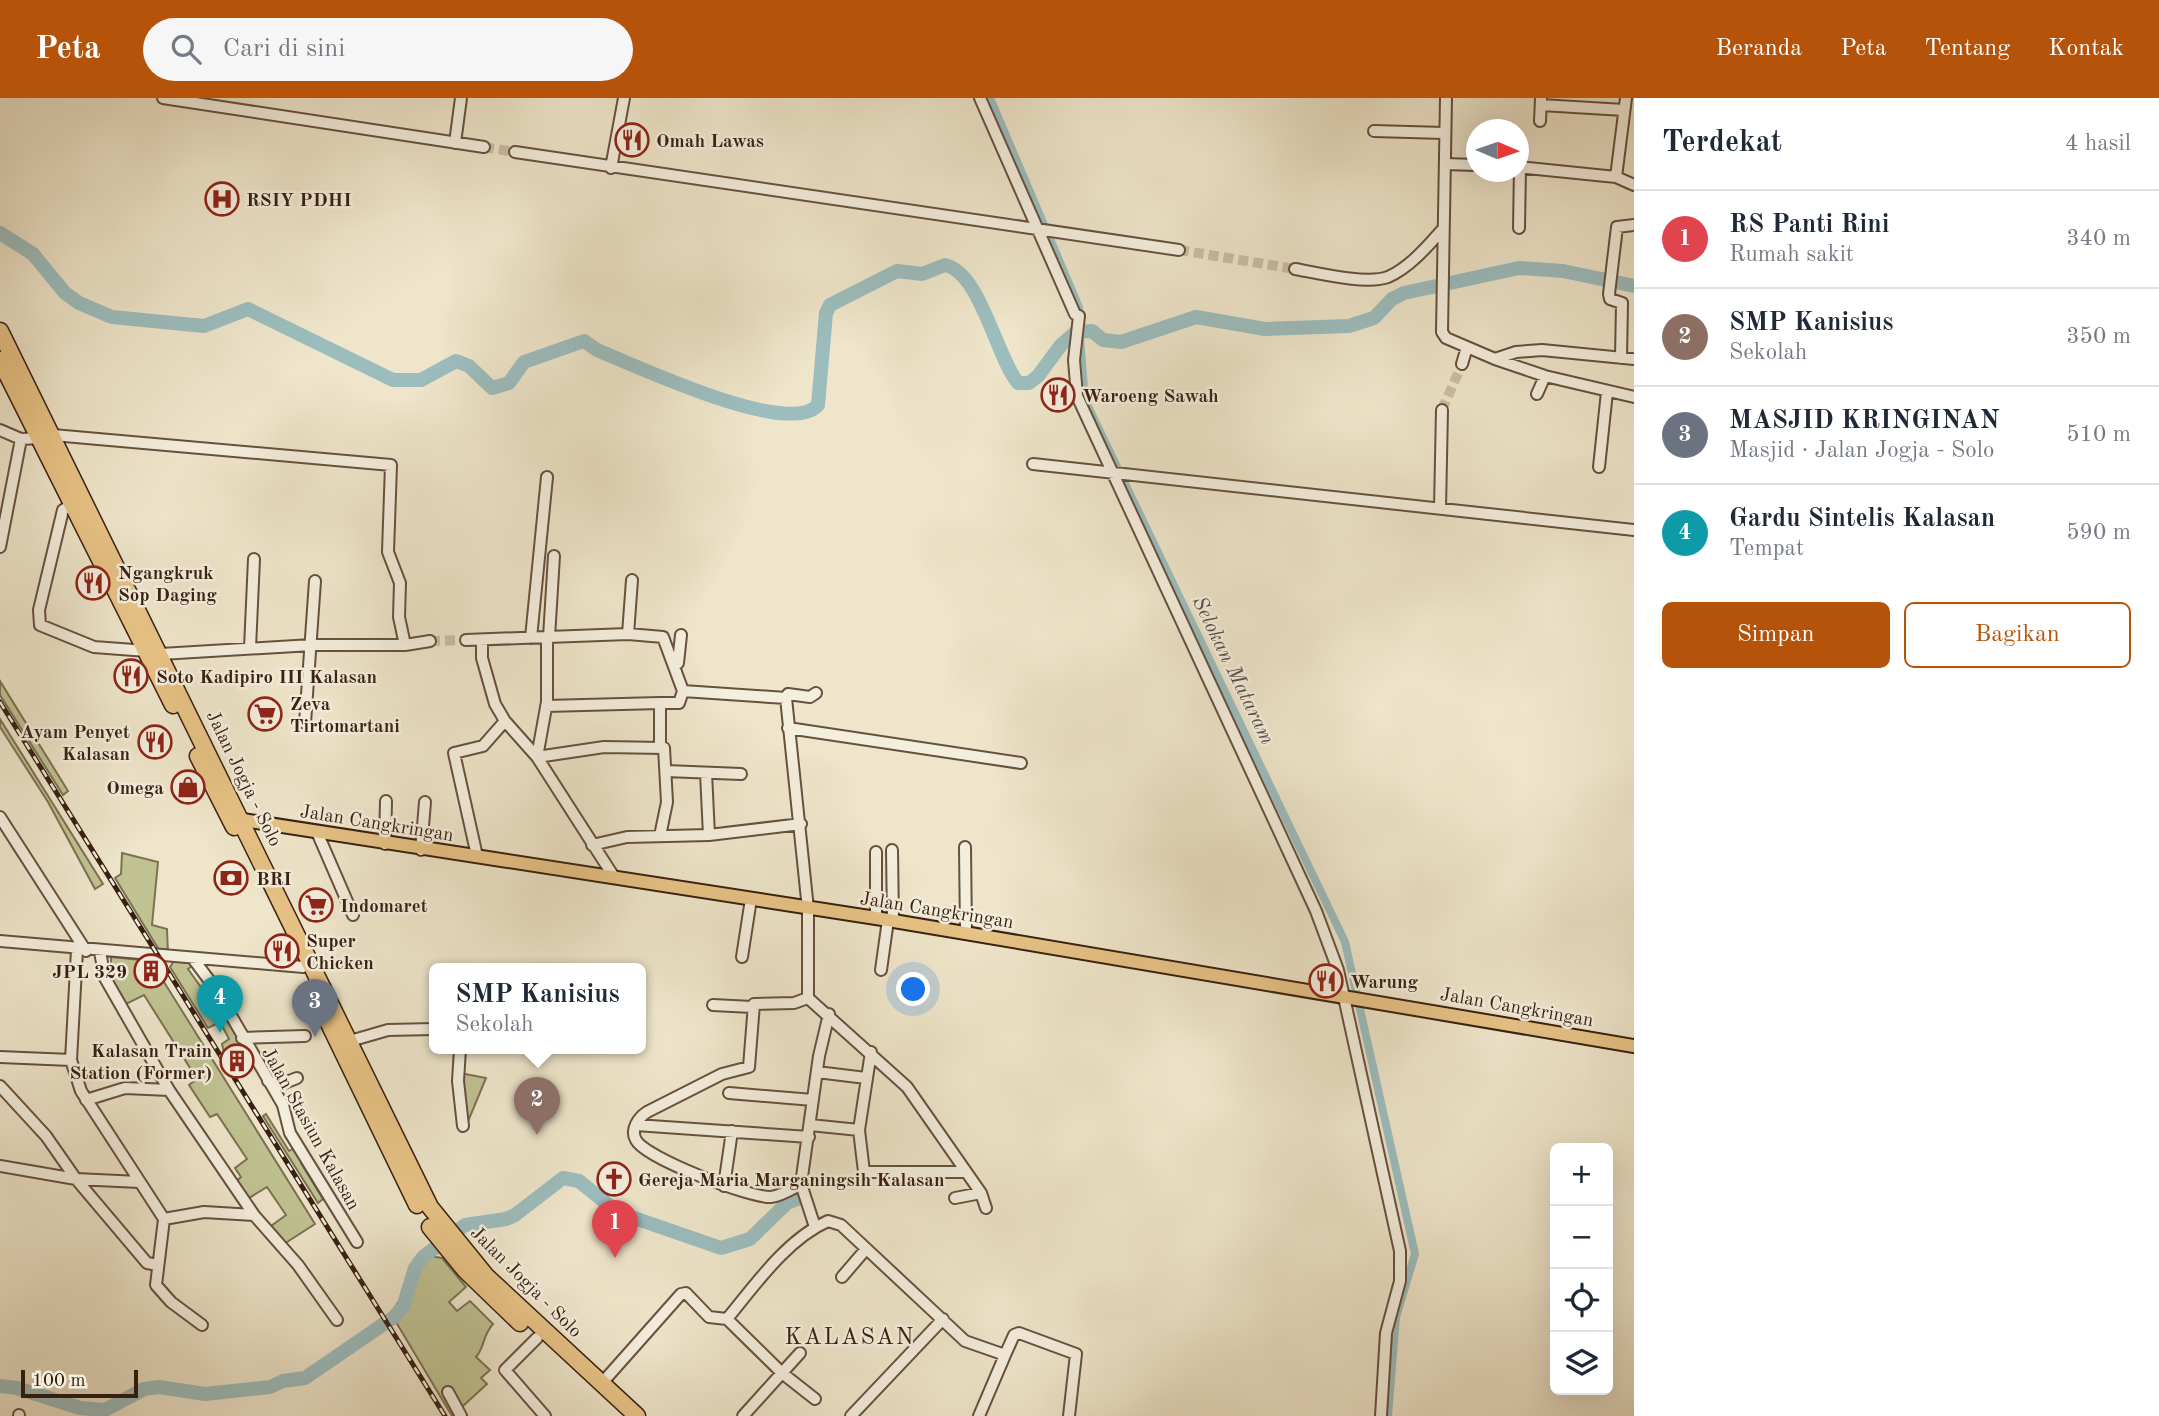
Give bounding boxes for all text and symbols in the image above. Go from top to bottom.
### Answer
search box [143,18,633,81]
icon: search [167,30,205,68]
text: Peta [35,33,101,66]
text: Cari di sini [223,36,345,62]
text: Beranda [1716,37,1802,61]
text: Peta [1840,37,1887,61]
text: Tentang [1925,37,2010,61]
text: Kontak [2048,37,2124,61]
north arrow [1466,119,1529,182]
restaurant icon: Omah Lawas [613,121,651,159]
text: Terdekat [1662,128,1782,158]
text: 4 hasil [2065,132,2131,155]
place label: Omah Lawas [656,133,764,152]
hospital icon: RSIY PDHI [203,180,241,218]
place label: RSIY PDHI [246,192,352,211]
text: RS Panti Rini [1729,212,1889,238]
text: 1 [1678,227,1692,250]
text: 340 m [2066,227,2131,250]
text: Rumah sakit [1729,243,1854,266]
text: SMP Kanisius [1729,310,1894,336]
text: 2 [1678,325,1692,348]
text: 350 m [2066,325,2131,348]
text: Sekolah [1729,341,1807,364]
restaurant icon: Waroeng Sawah [1039,376,1077,414]
place label: Waroeng Sawah [1082,388,1219,407]
text: MASJID KRINGINAN [1729,408,2000,434]
text: 3 [1678,423,1692,446]
text: 510 m [2066,423,2131,446]
text: Masjid · Jalan Jogja - Solo [1729,439,1994,462]
text: Gardu Sintelis Kalasan [1729,506,1995,532]
text: 4 [1678,521,1692,544]
text: 590 m [2066,521,2131,544]
text: Tempat [1729,537,1804,560]
restaurant icon: Ngangkruk Sop Daging [74,564,112,602]
place label: Ngangkruk Sop Daging [118,565,217,606]
water label: Selokan Mataram [1188,593,1278,748]
button: Simpan [1662,602,1890,668]
button: Bagikan [1904,602,2131,668]
restaurant icon: Soto Kadipiro III Kalasan [112,657,150,695]
place label: Soto Kadipiro III Kalasan [156,669,377,688]
supermarket icon: Zeva Tirtomartani [246,695,284,733]
place label: Zeva Tirtomartani [290,696,400,737]
street label: Jalan Jogja - Solo [202,708,284,850]
restaurant icon: Ayam Penyet Kalasan [136,723,174,761]
place label: Ayam Penyet Kalasan [20,724,130,765]
shop icon: Omega [169,768,207,806]
place label: Omega [106,780,164,799]
street label: Jalan Cangkringan [298,803,455,846]
bank icon: BRI [212,859,250,897]
place label: BRI [256,871,292,890]
supermarket icon: Indomaret [297,886,335,924]
street label: Jalan Cangkringan [858,890,1015,933]
place label: Indomaret [340,898,428,917]
restaurant icon: Super Chicken [263,932,301,970]
place label: Super Chicken [306,933,374,974]
building icon: JPL 329 [132,952,170,990]
restaurant icon: Warung [1307,962,1345,1000]
popup [429,963,646,1054]
place label: JPL 329 [52,964,127,983]
your location [896,972,930,1006]
place label: Warung [1350,974,1419,993]
pin: 4 [197,975,243,1033]
pin: 3 [292,979,338,1037]
text: SMP Kanisius [455,982,620,1008]
street label: Jalan Cangkringan [1438,986,1595,1031]
text: Sekolah [455,1013,534,1036]
building icon: Kalasan Train Station (Former) [218,1042,256,1080]
place label: Kalasan Train Station (Former) [69,1043,212,1084]
street label: Jalan Stasiun Kalasan [257,1045,362,1214]
pin: 2 [514,1077,560,1135]
map controls [1550,1143,1613,1395]
button: + [1550,1143,1613,1206]
church icon: Gereja Maria Marganingsih Kalasan [595,1160,633,1198]
place label: Gereja Maria Marganingsih Kalasan [638,1172,945,1191]
pin: 1 [592,1200,638,1258]
button: − [1550,1206,1613,1269]
street label: Jalan Jogja - Solo [466,1224,584,1342]
button: locate [1550,1269,1613,1332]
district label: KALASAN [785,1326,915,1349]
button: layers [1550,1332,1613,1395]
scale bar [21,1367,138,1399]
text: 100 m [32,1372,85,1391]

